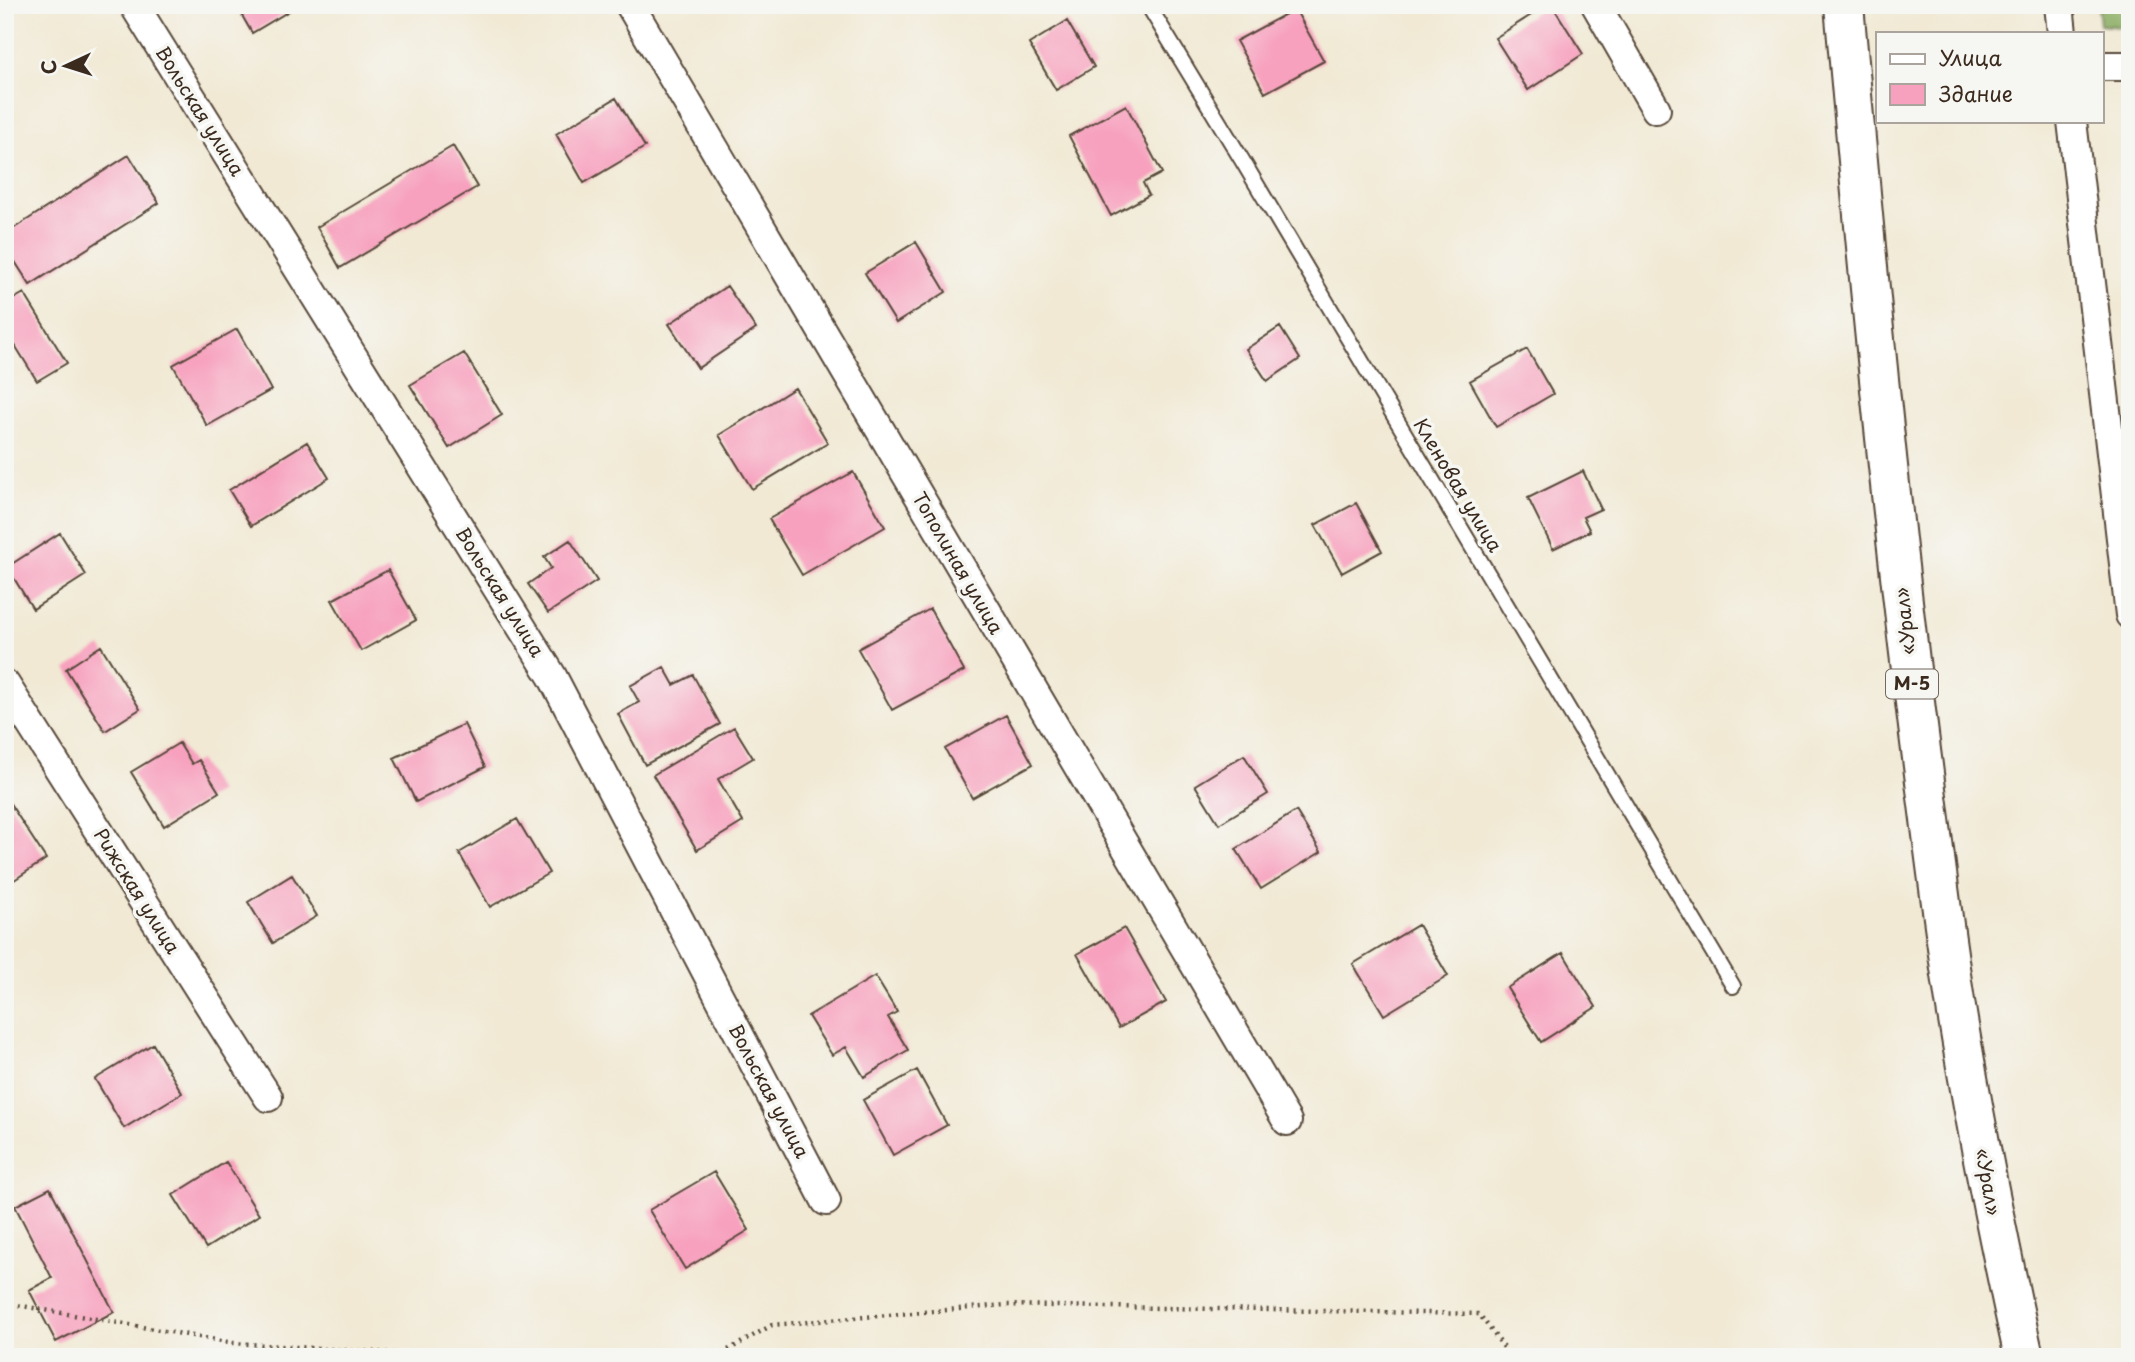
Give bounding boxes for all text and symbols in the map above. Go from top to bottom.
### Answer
north arrow [32,32,102,102]
legend [1876,32,2104,122]
street label: Вольская улица [150,40,252,181]
text: Улица [1939,41,2002,73]
text: С [34,59,63,75]
text: Здание [1939,77,2013,109]
street label: Кленовая улица [1408,412,1510,557]
street label: Тополиная улица [907,486,1011,639]
street label: Вольская улица [450,521,552,662]
street label: «Урал» [1887,586,1921,656]
road number: М-5 [1886,670,1938,698]
street label: Рижская улица [88,822,188,959]
street label: Вольская улица [723,1018,817,1163]
street label: «Урал» [1969,1146,2009,1218]

